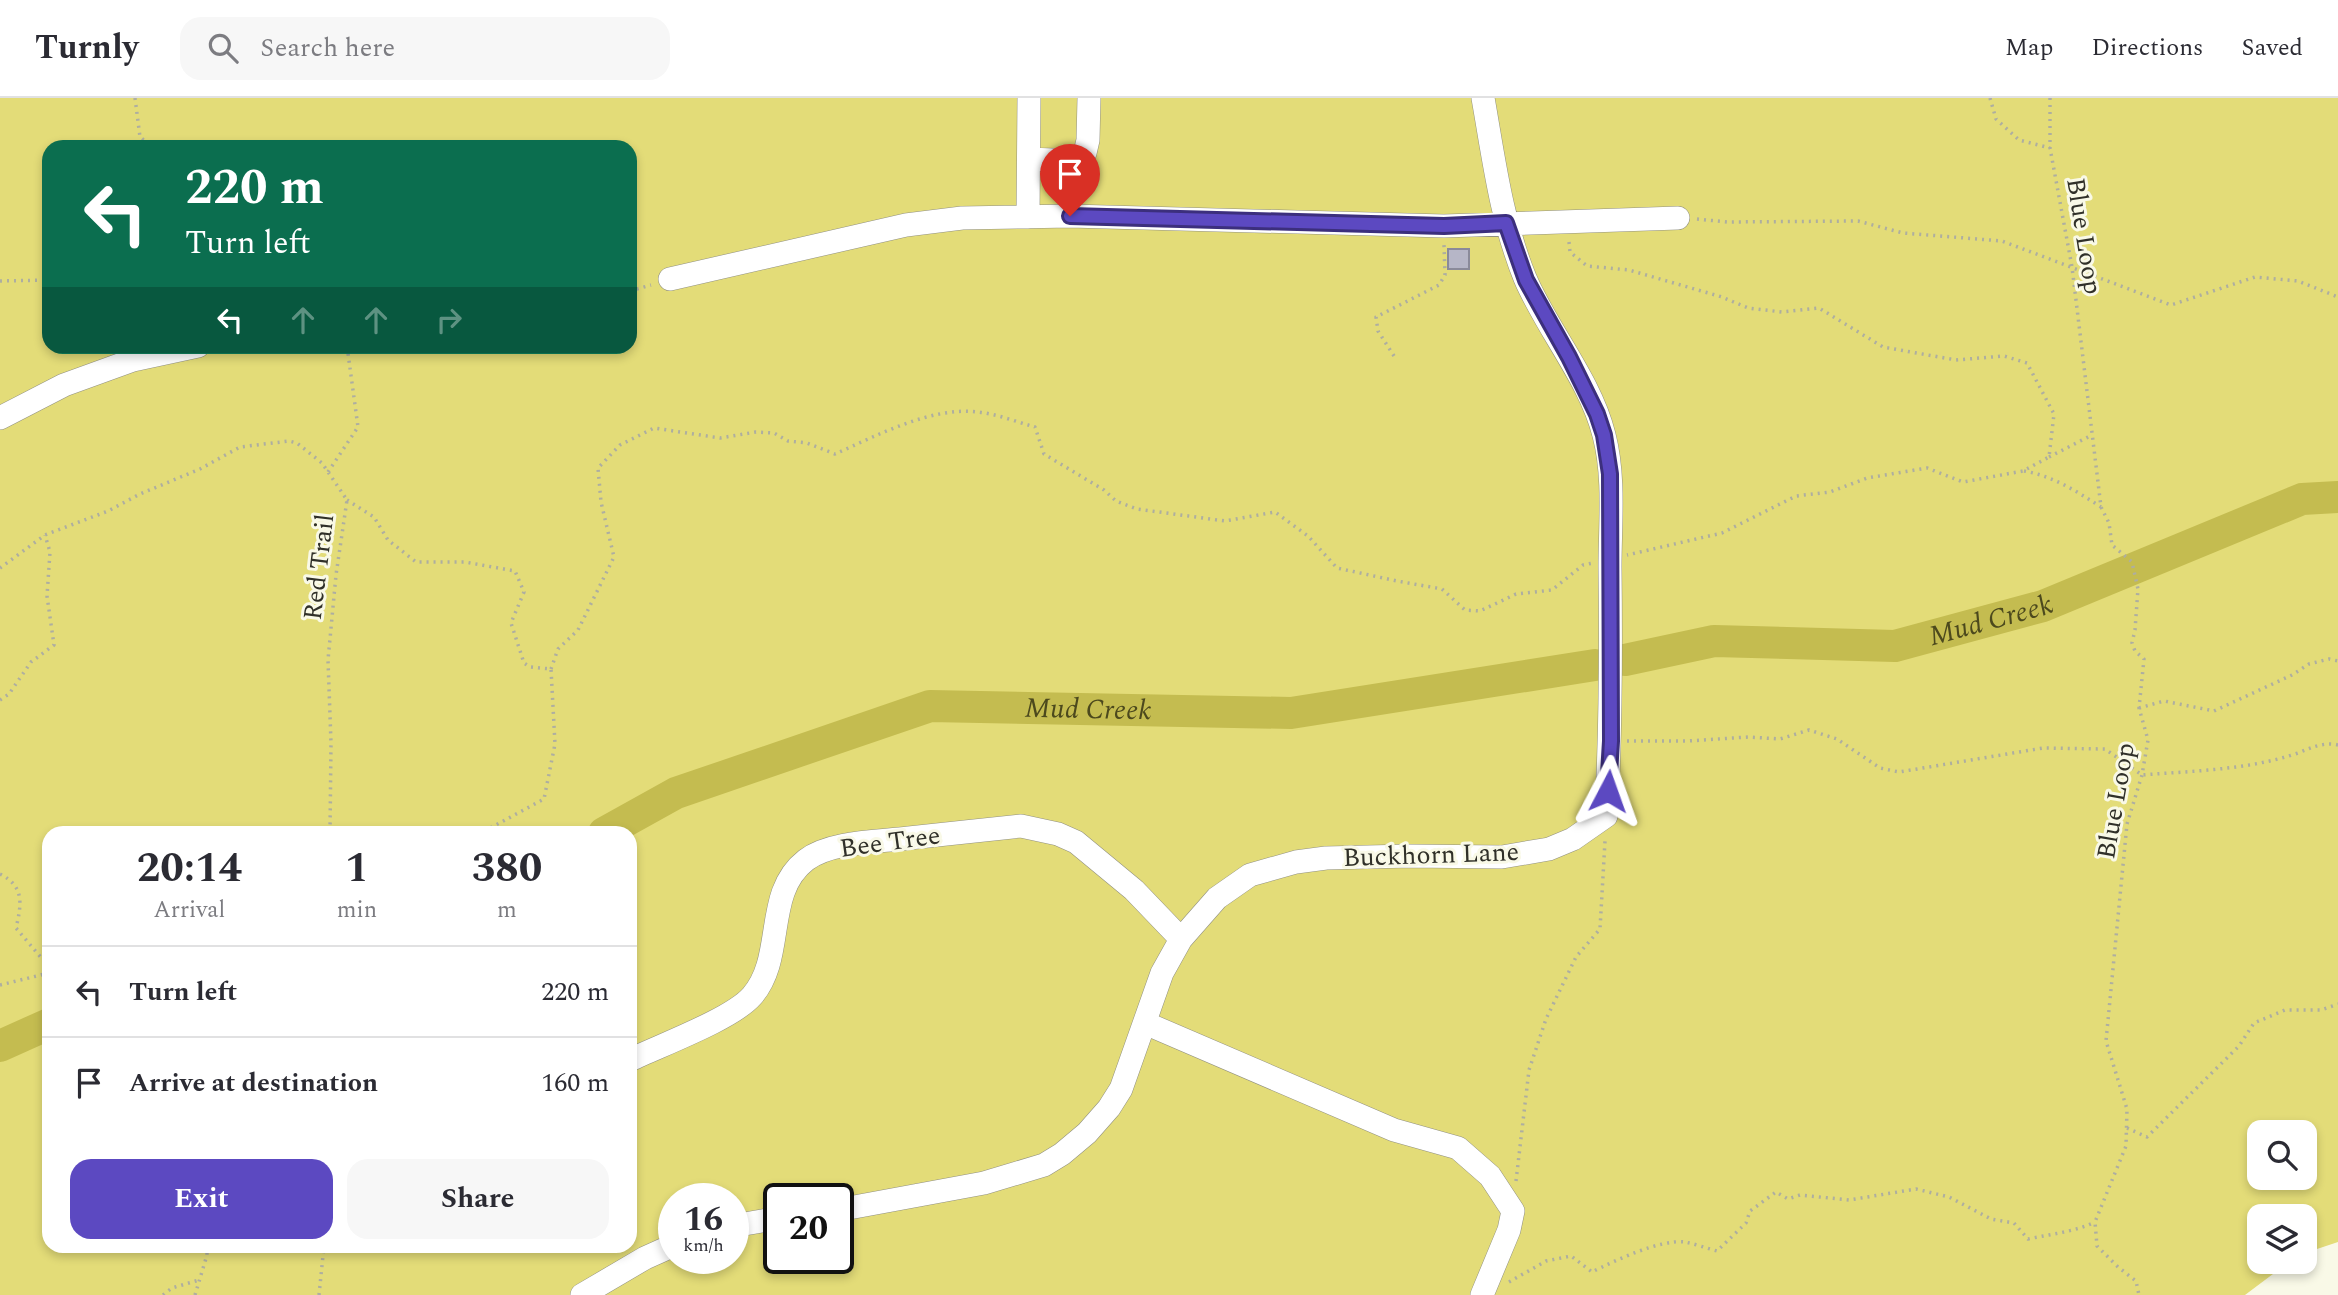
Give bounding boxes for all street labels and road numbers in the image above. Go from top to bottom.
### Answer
street label: Blue Loop [2055,175,2113,297]
street label: Red Trail [293,512,345,622]
street label: Blue Loop [2086,740,2146,862]
street label: Bee Tree [837,815,943,869]
street label: Buckhorn Lane [1342,832,1520,878]

